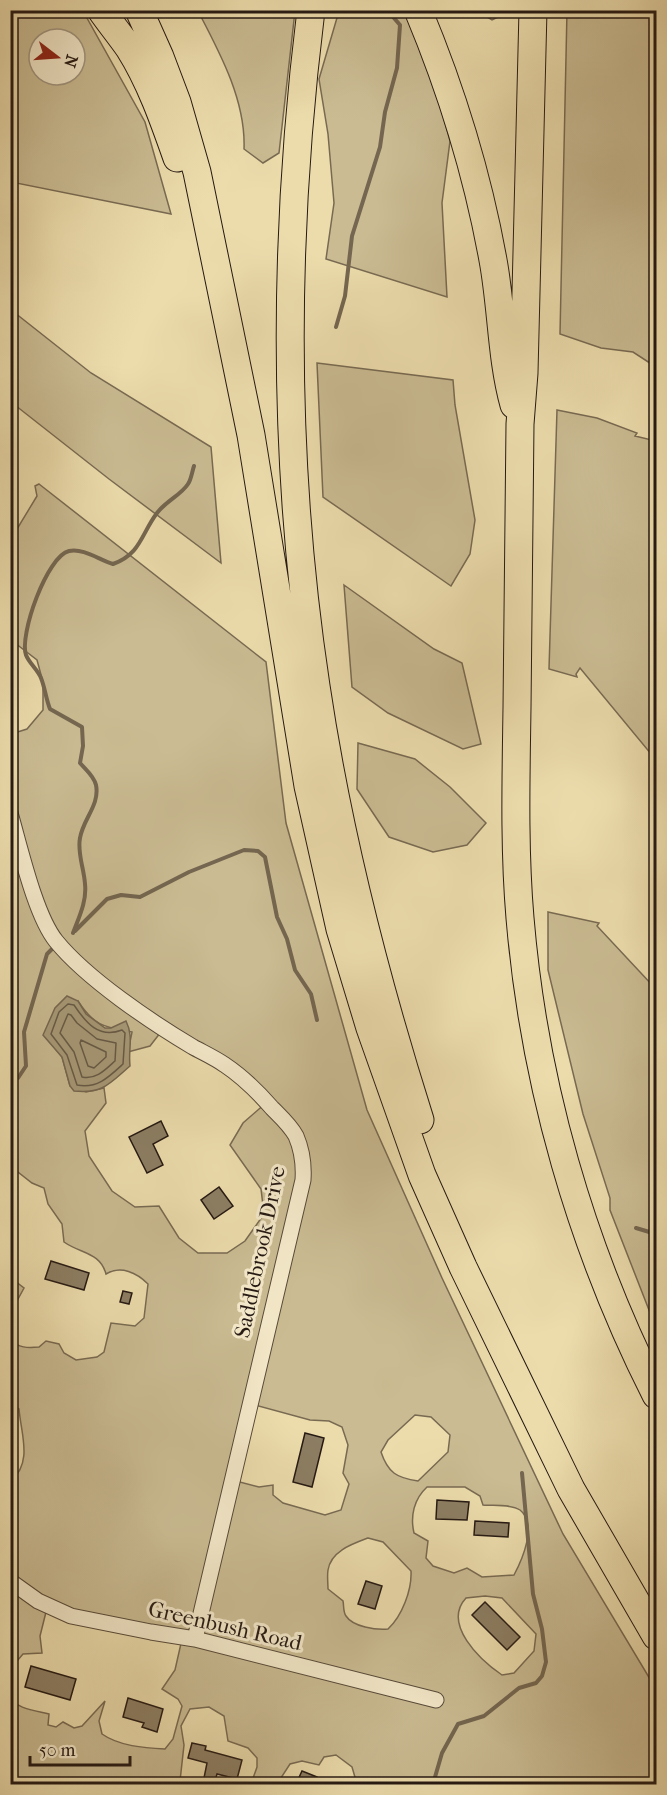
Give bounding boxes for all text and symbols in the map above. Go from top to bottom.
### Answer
north arrow [27,27,87,87]
text: N [60,53,82,71]
street label: Saddlebrook Drive [229,1164,291,1340]
street label: Greenbush Road [146,1596,305,1657]
scale bar [30,1729,130,1767]
text: 50 m [39,1740,76,1761]

